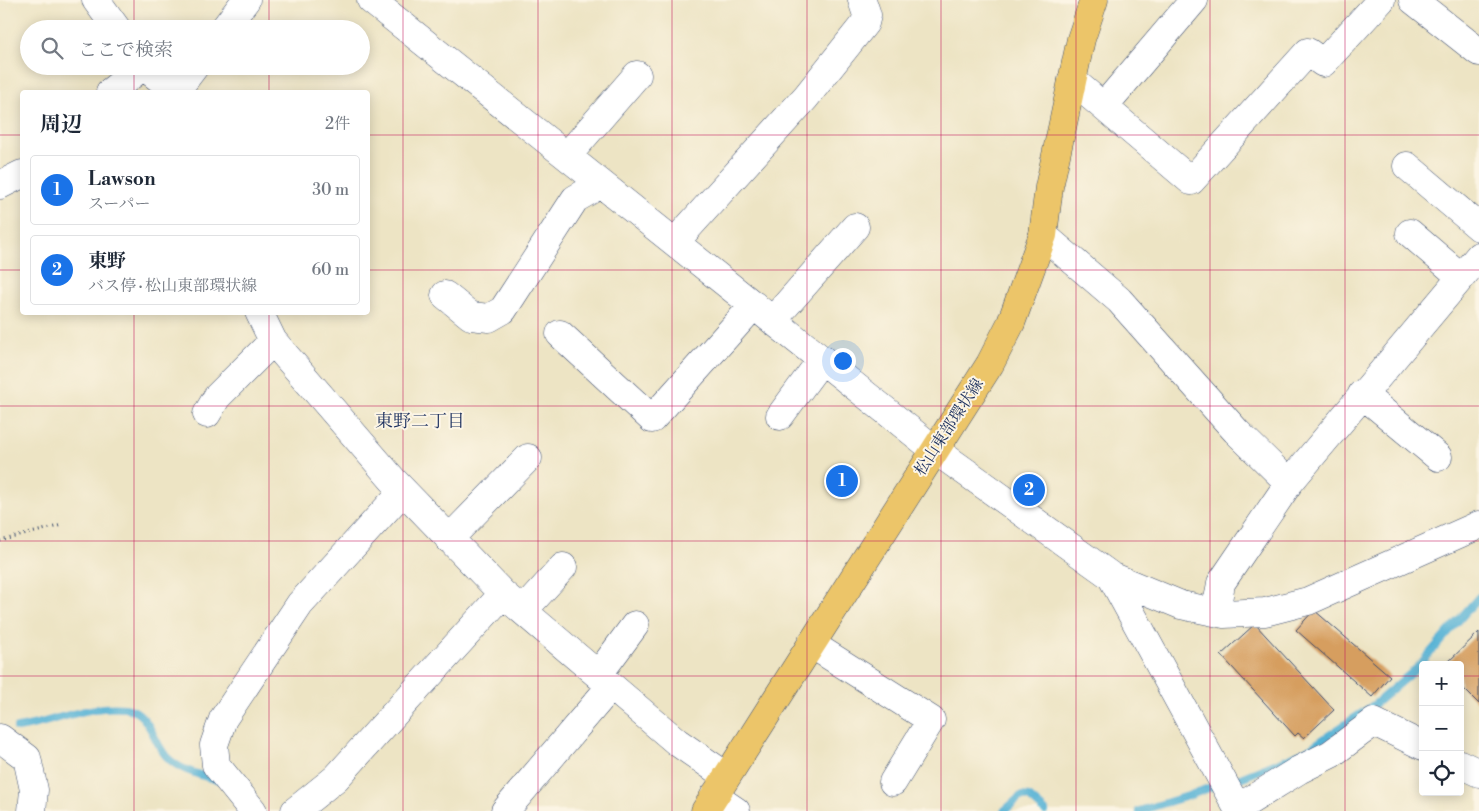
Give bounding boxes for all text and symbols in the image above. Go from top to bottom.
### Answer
search box [20,20,370,75]
icon: search [38,34,66,62]
text: ここで検索 [78,38,173,62]
text: 周辺 [40,112,82,138]
text: 2件 [325,114,350,134]
text: Lawson [88,167,156,191]
text: 1 [53,180,61,200]
text: 30 m [312,180,349,200]
text: スーパー [88,194,150,214]
text: 東野 [88,249,126,273]
text: 2 [52,260,62,280]
text: 60 m [311,260,349,280]
text: バス停 · 松山東部環状線 [88,276,257,296]
your location [830,348,856,374]
street label: 松山東部環状線 [910,375,988,479]
district label: 東野二丁目 [375,410,465,433]
pin: 1 [826,462,858,500]
pin: 2 [1013,471,1045,509]
map controls [1419,661,1464,796]
button: + [1419,661,1464,706]
button: − [1419,706,1464,751]
button: locate [1419,751,1464,796]

